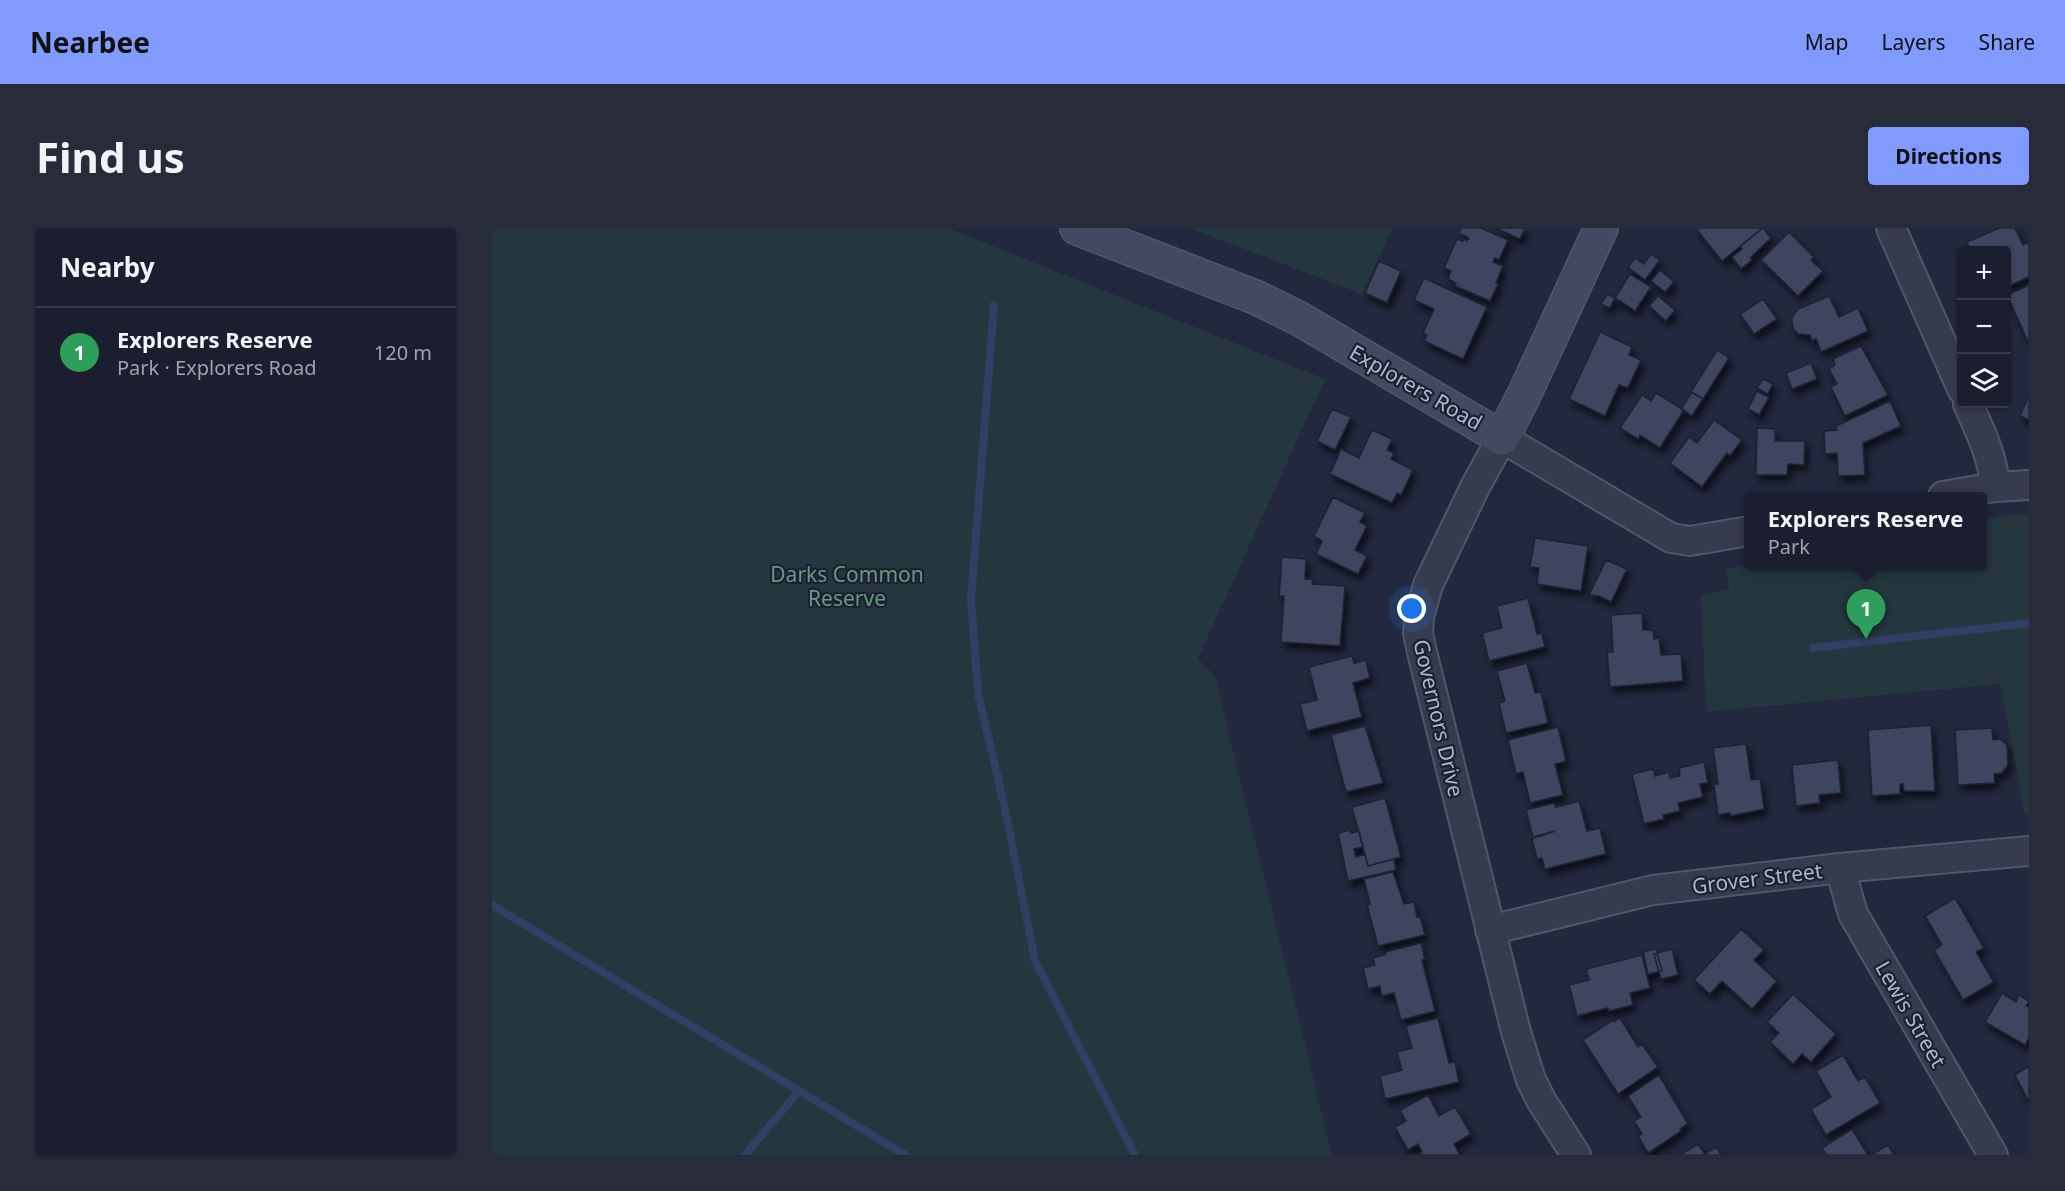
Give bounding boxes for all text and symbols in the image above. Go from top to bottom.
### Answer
text: Nearbee [30,23,150,61]
text: Map [1805,28,1849,56]
text: Layers [1882,28,1946,56]
text: Share [1979,28,2035,56]
button: Directions [1868,127,2029,185]
text: Find us [36,128,185,185]
map controls [1957,246,2011,408]
button: + [1957,246,2011,300]
text: Nearby [60,249,155,285]
button: − [1957,300,2011,354]
text: Explorers Reserve [117,324,313,354]
street label: Explorers Road [1345,338,1487,436]
text: 1 [74,339,85,366]
text: 120 m [374,339,432,366]
text: Park · Explorers Road [117,354,317,381]
button: layers [1957,354,2011,408]
popup [1744,492,1987,570]
text: Explorers Reserve [1768,503,1963,533]
text: Park [1768,533,1810,560]
park label: Darks Common Reserve [770,560,924,612]
pin: 1 [1846,590,1886,639]
your location [1397,594,1426,623]
street label: Governors Drive [1407,637,1471,799]
street label: Grover Street [1690,856,1824,900]
street label: Lewis Street [1869,956,1953,1073]

